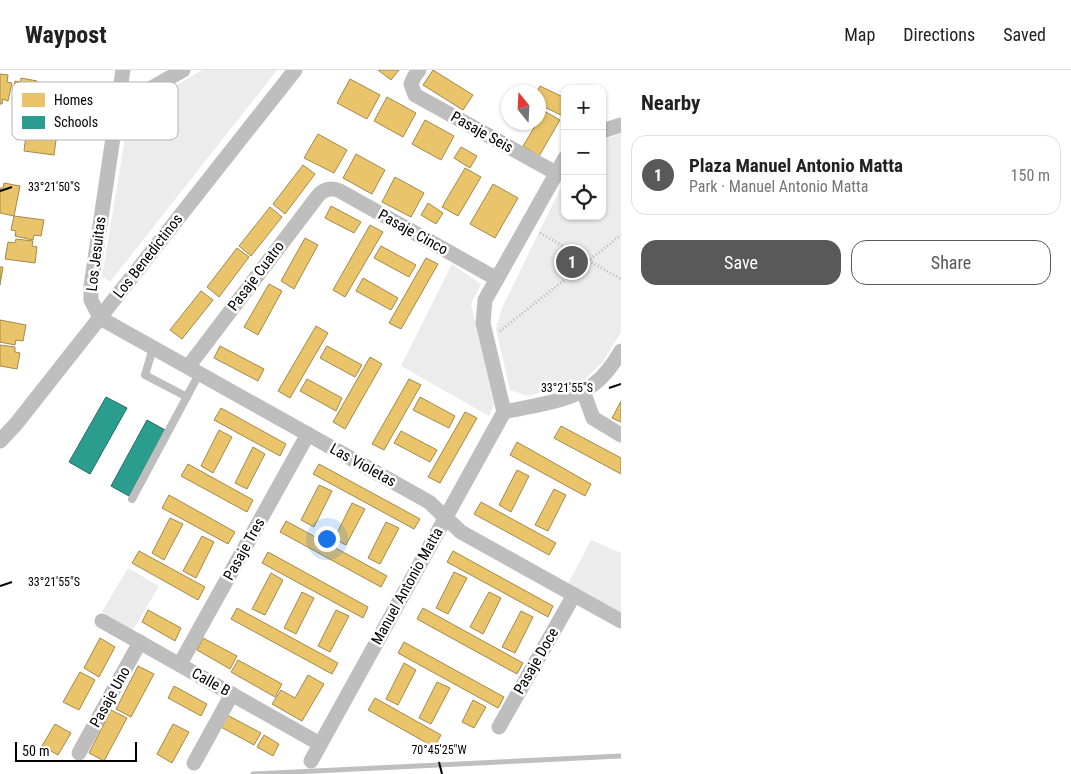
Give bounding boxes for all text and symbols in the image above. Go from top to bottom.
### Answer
text: Waypost [25,21,107,49]
text: Map [844,24,875,45]
text: Directions [903,24,975,45]
text: Saved [1003,24,1046,45]
legend [12,82,178,140]
north arrow [501,85,546,130]
map controls [561,85,606,220]
button: + [561,85,606,130]
text: Nearby [641,91,700,115]
text: Homes [54,92,93,108]
street label: Pasaje Seis [448,108,516,157]
text: Schools [54,114,98,130]
button: − [561,130,606,175]
text: Plaza Manuel Antonio Matta [689,154,903,177]
text: 1 [654,166,662,185]
text: 150 m [1011,166,1050,185]
button: locate [561,175,606,220]
text: Park · Manuel Antonio Matta [689,177,868,196]
text: 33°21'50"S [28,180,80,194]
street label: Pasaje Cinco [375,205,451,259]
street label: Los Benedictinos [110,210,187,302]
street label: Los Jesuitas [82,215,110,292]
street label: Pasaje Cuatro [224,238,288,314]
button: Save [641,240,841,285]
button: Share [851,240,1051,285]
pin: 1 [556,243,588,281]
text: 33°21'55"S [541,381,593,395]
street label: Las Violetas [327,439,399,491]
street label: Pasaje Tres [220,515,269,583]
street label: Manuel Antonio Matta [367,524,447,648]
your location [314,526,340,552]
text: 33°21'55"S [28,575,80,589]
street label: Pasaje Doce [510,625,562,697]
street label: Pasaje Uno [86,664,134,730]
street label: Calle B [189,664,233,700]
scale bar [15,739,138,762]
text: 50 m [22,743,50,759]
text: 70°45'25"W [411,743,467,757]

